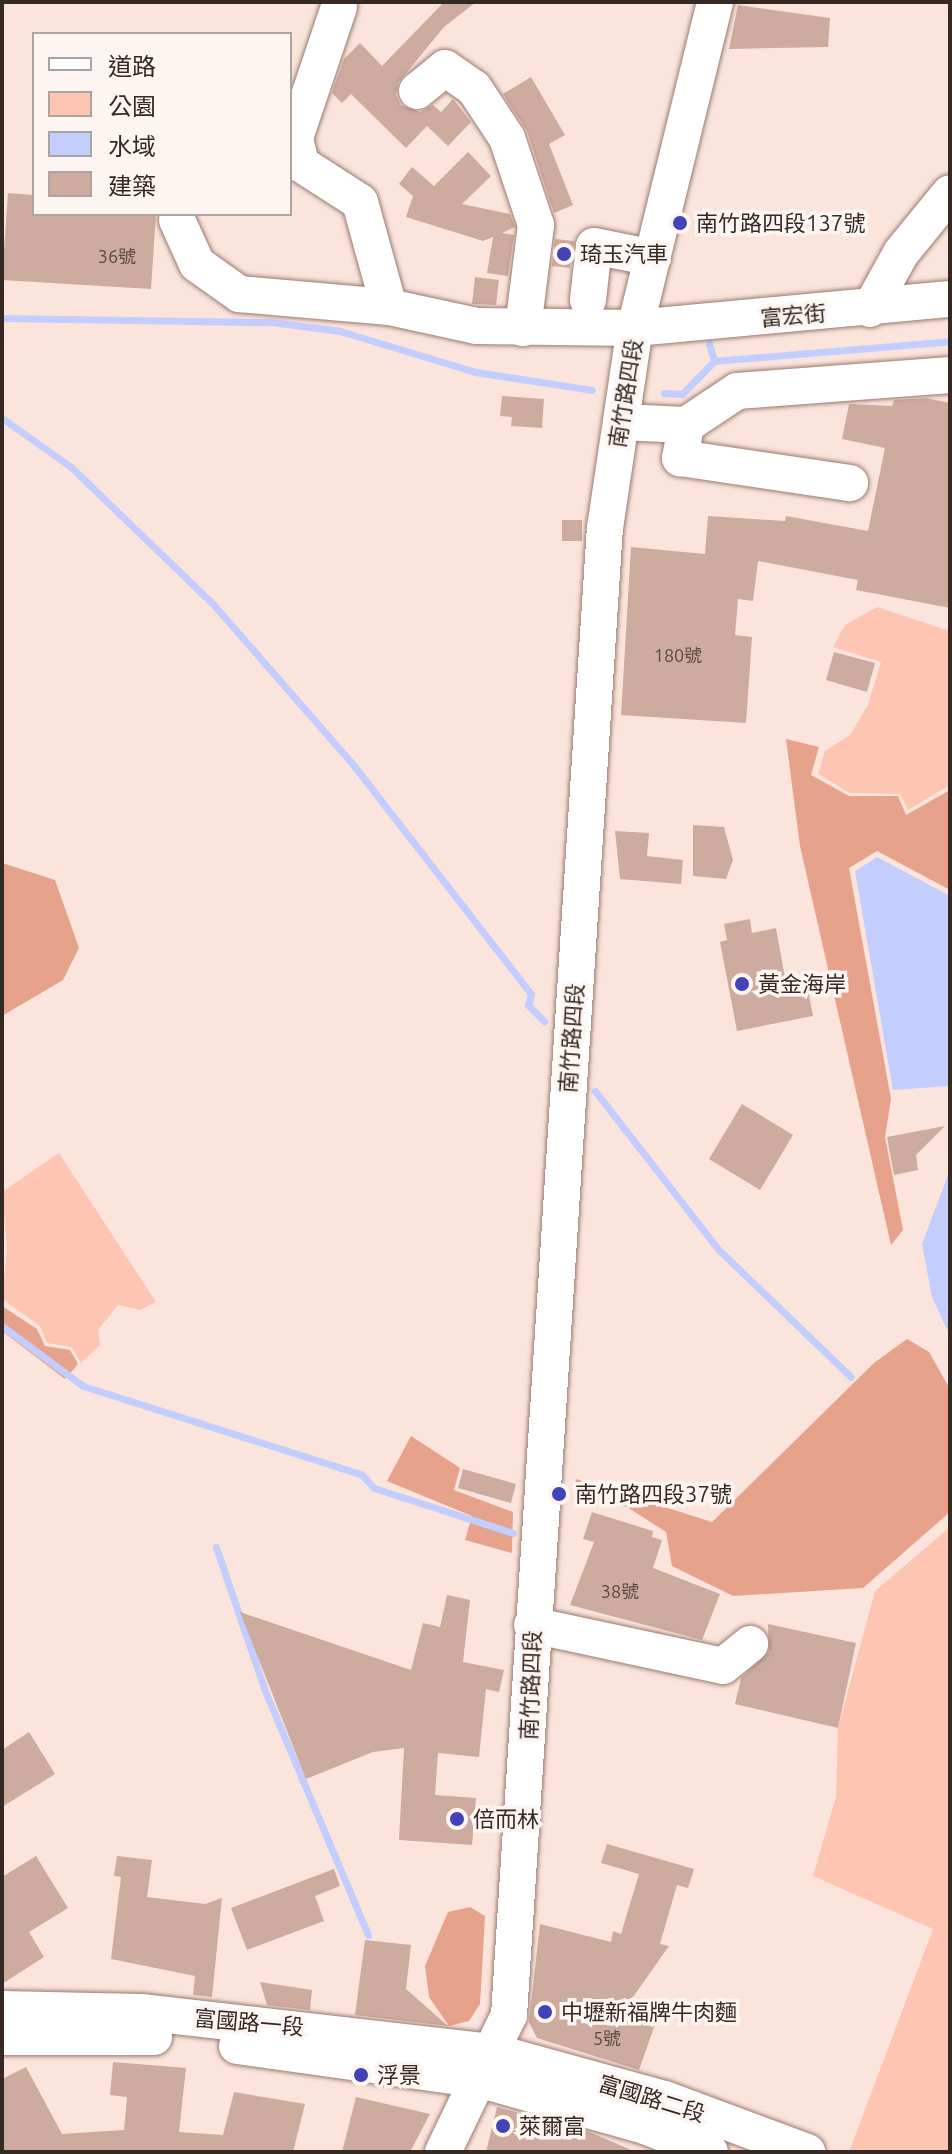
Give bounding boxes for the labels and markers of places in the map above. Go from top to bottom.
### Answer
place label: 南竹路四段137號 [696,210,865,236]
marker: 南竹路四段137號 [671,214,689,232]
place label: 琦玉汽車 [580,241,668,267]
marker: 琦玉汽車 [555,245,573,263]
place label: 黃金海岸 [758,971,846,997]
marker: 黃金海岸 [733,975,751,993]
place label: 南竹路四段37號 [575,1481,732,1507]
marker: 南竹路四段37號 [550,1485,568,1503]
place label: 倍而林 [473,1806,539,1832]
marker: 倍而林 [448,1810,466,1828]
place label: 中壢新福牌牛肉麵 [561,1999,737,2025]
marker: 中壢新福牌牛肉麵 [536,2003,554,2021]
place label: 浮景 [377,2062,421,2088]
marker: 浮景 [352,2066,370,2084]
place label: 萊爾富 [519,2113,585,2139]
marker: 萊爾富 [494,2117,512,2135]

